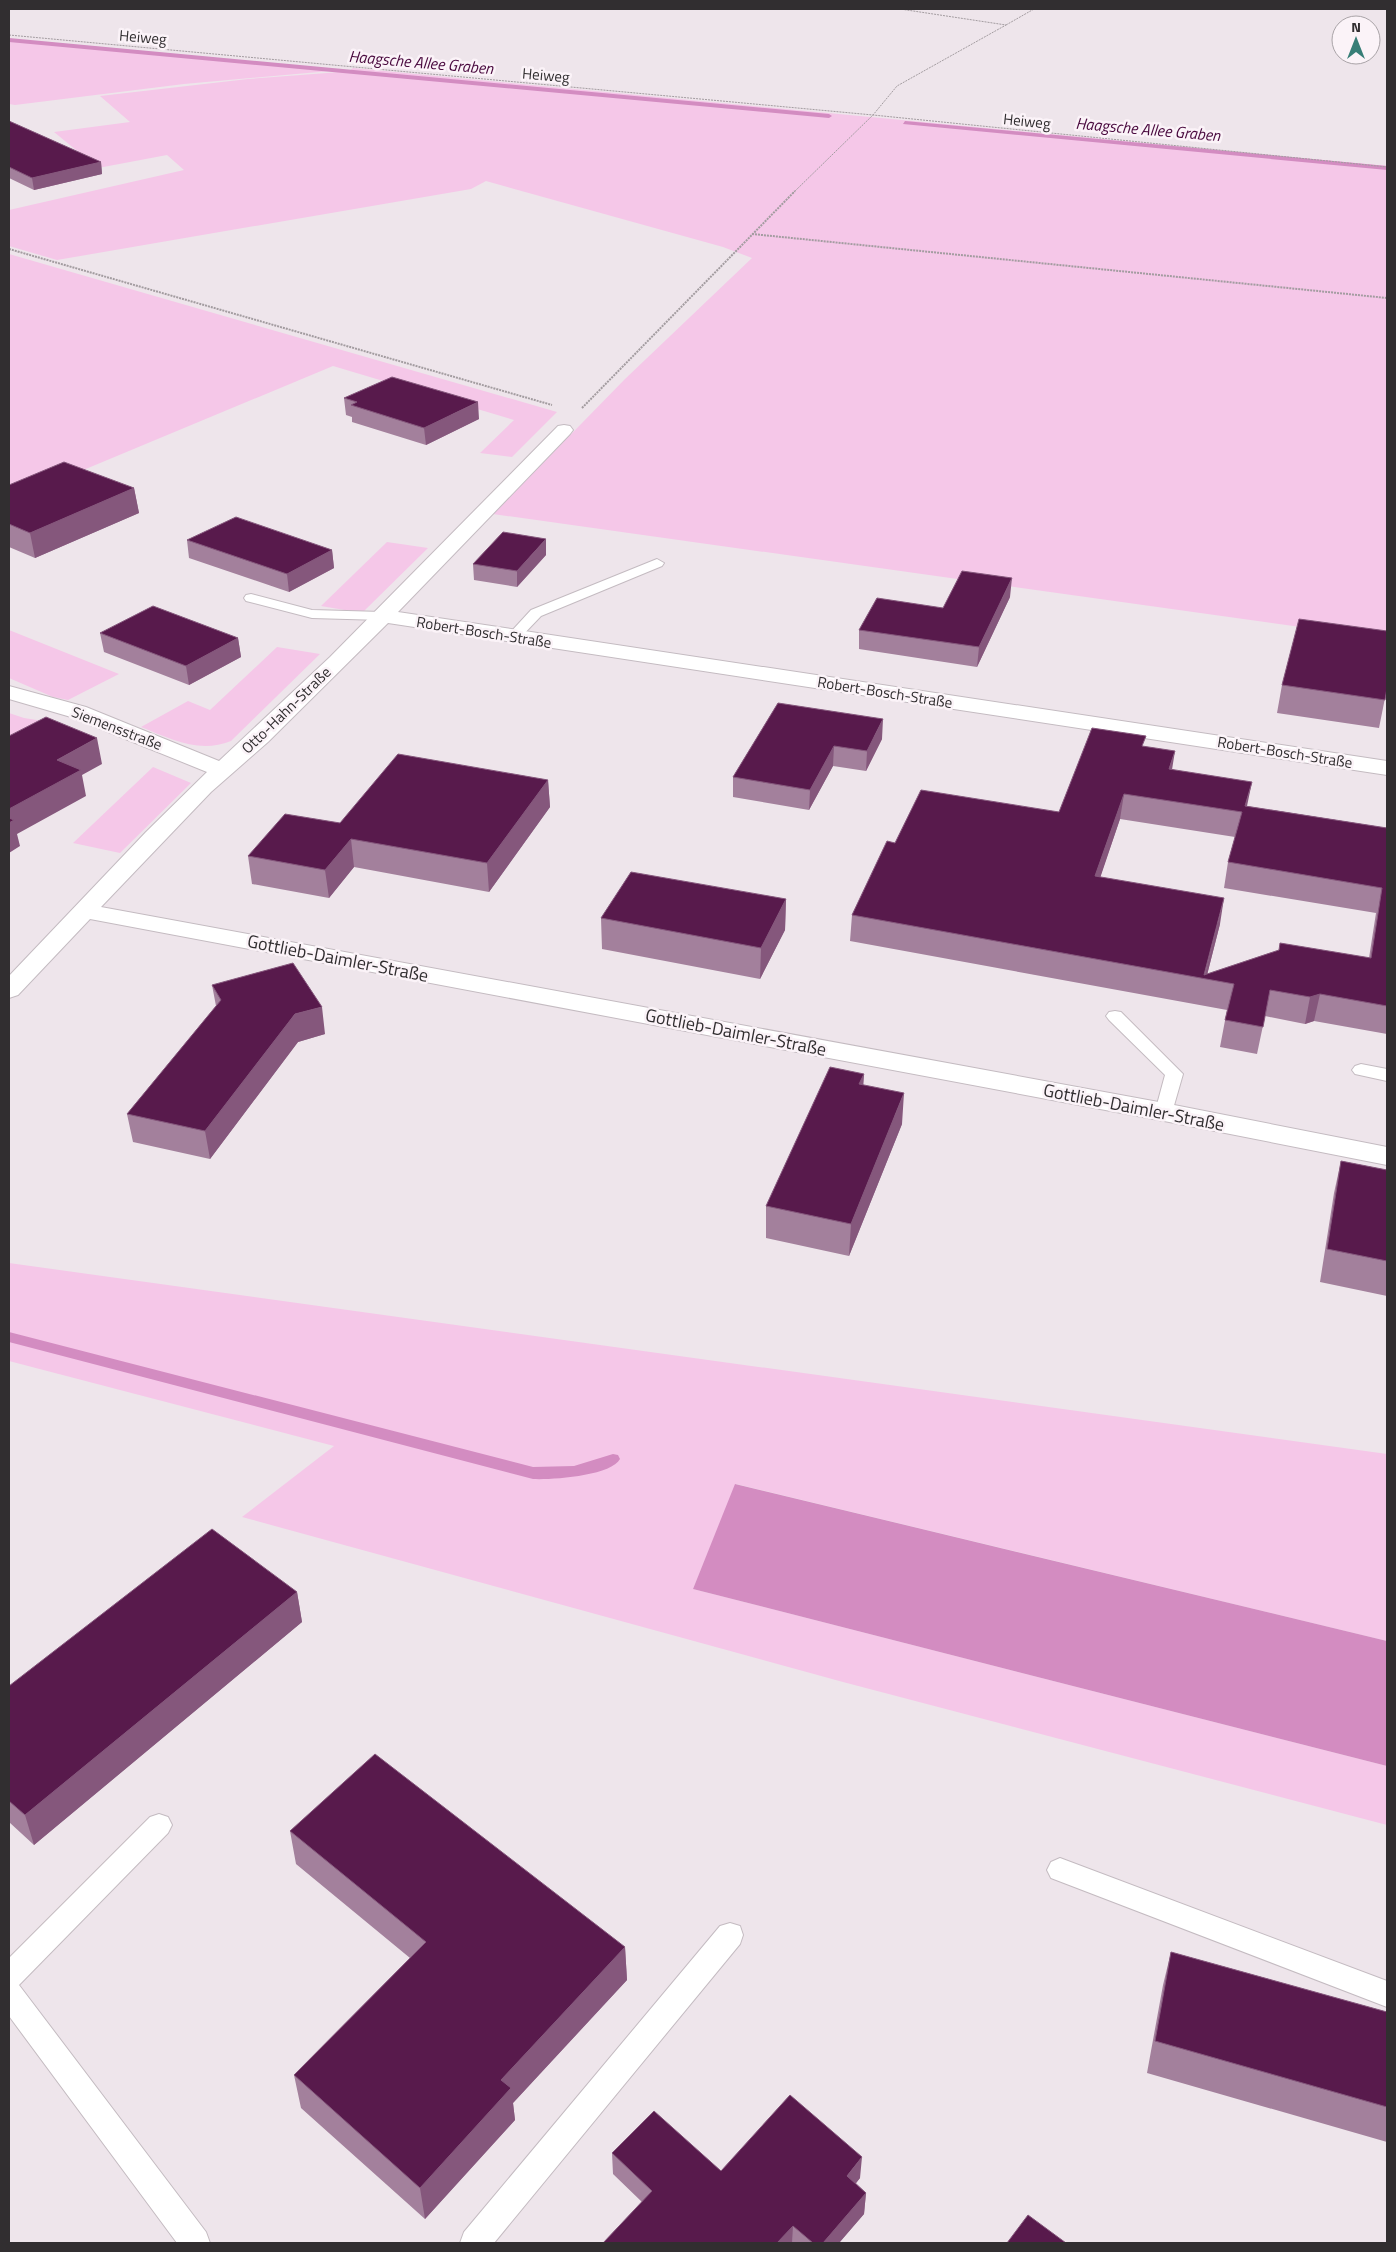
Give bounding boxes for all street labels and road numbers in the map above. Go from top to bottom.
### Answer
street label: Heiweg [118,23,168,51]
street label: Heiweg [521,61,571,89]
street label: Heiweg [1002,107,1052,135]
street label: Robert-Bosch-Straße [415,610,553,654]
street label: Otto-Hahn-Straße [236,661,336,759]
street label: Robert-Bosch-Straße [816,670,954,714]
street label: Siemensstraße [68,700,166,756]
street label: Robert-Bosch-Straße [1216,730,1354,774]
street label: Gottlieb-Daimler-Straße [245,927,431,989]
street label: Gottlieb-Daimler-Straße [643,1001,829,1063]
street label: Gottlieb-Daimler-Straße [1041,1076,1227,1138]

